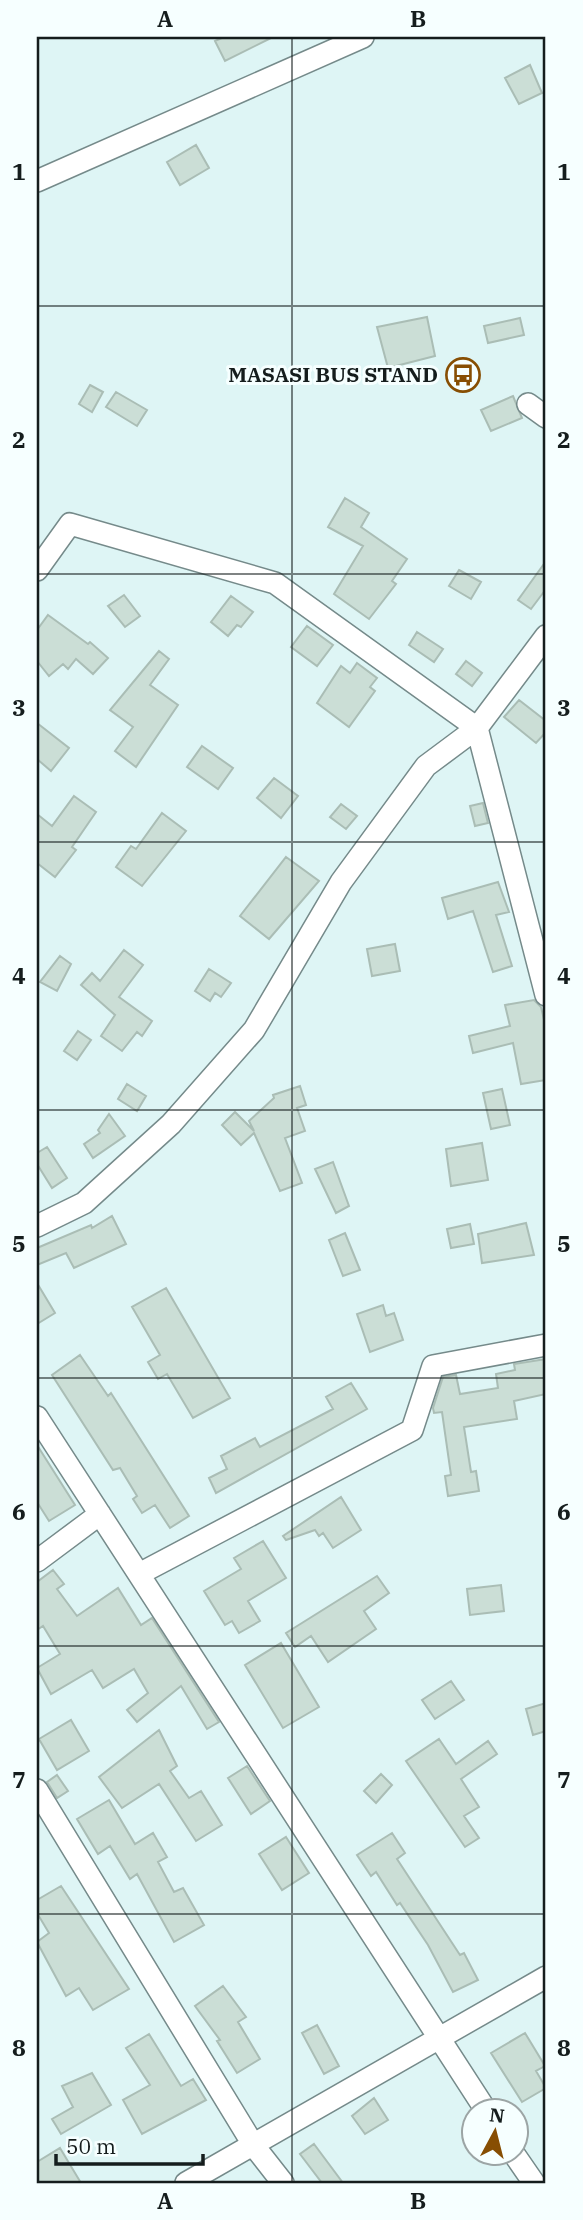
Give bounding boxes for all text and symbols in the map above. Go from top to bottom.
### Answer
text: A [157,3,173,33]
text: B [410,3,426,33]
text: 1 [12,156,26,186]
text: 1 [557,156,571,186]
bus stop icon: MASASI BUS STAND [444,356,482,394]
place label: MASASI BUS STAND [228,360,438,388]
text: 2 [12,424,26,454]
text: 2 [557,424,571,454]
text: 3 [12,692,26,722]
text: 3 [557,692,571,722]
text: 4 [12,960,26,990]
text: 4 [557,960,571,990]
text: 5 [12,1228,26,1258]
text: 5 [557,1228,571,1258]
text: 6 [12,1496,26,1526]
text: 6 [557,1496,571,1526]
text: 7 [12,1764,26,1794]
text: 7 [557,1764,571,1794]
text: 8 [12,2032,26,2062]
text: 8 [557,2032,571,2062]
north arrow [461,2098,530,2168]
text: N [488,2102,506,2128]
scale bar [56,2122,203,2166]
text: 50 m [66,2132,116,2160]
text: A [157,2185,173,2215]
text: B [410,2185,426,2215]

